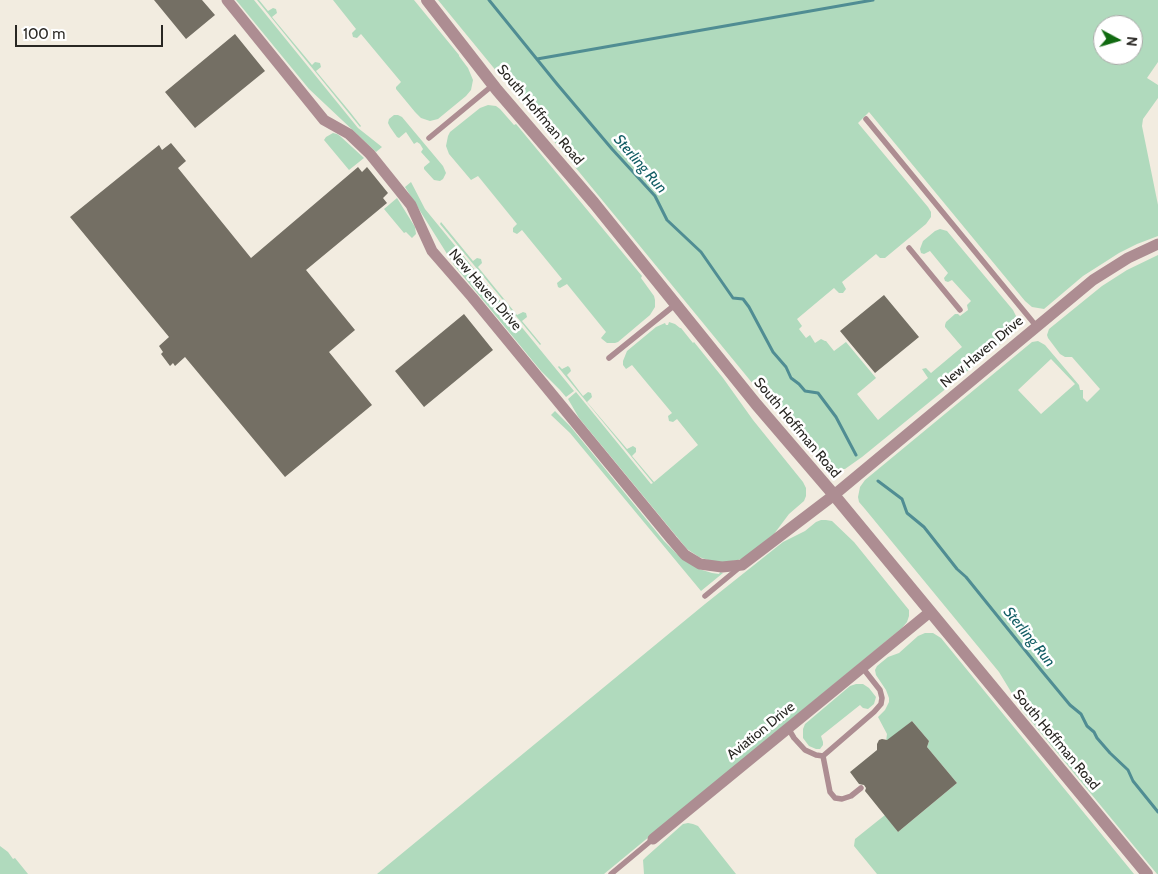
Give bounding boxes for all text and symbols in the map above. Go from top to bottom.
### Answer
scale bar [18,15,165,47]
north arrow [1093,15,1143,65]
text: 100 m [23,25,65,43]
text: N [1122,36,1141,47]
street label: South Hoffman Road [493,61,587,169]
water label: Sterling Run [610,131,670,197]
street label: New Haven Drive [445,246,525,334]
street label: New Haven Drive [937,313,1027,391]
street label: South Hoffman Road [750,374,844,482]
water label: Sterling Run [999,603,1059,671]
street label: South Hoffman Road [1009,686,1103,794]
street label: Aviation Drive [724,699,798,763]

